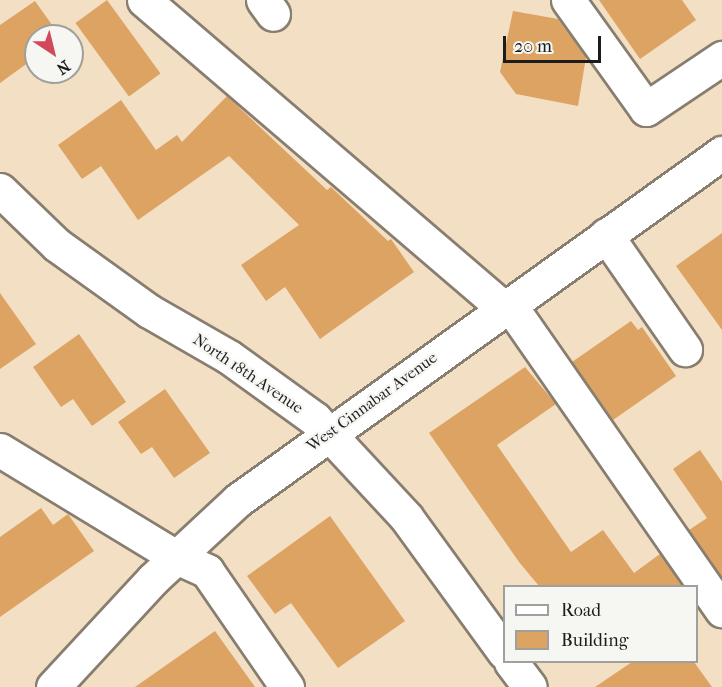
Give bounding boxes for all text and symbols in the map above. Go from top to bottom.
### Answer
north arrow [24,24,84,84]
scale bar [506,24,604,62]
text: 20 m [514,36,552,57]
text: N [53,56,74,79]
street label: North 18th Avenue [189,330,307,418]
street label: West Cinnabar Avenue [303,348,441,456]
legend [503,585,698,663]
text: Road [561,600,601,621]
text: Building [561,630,628,651]

